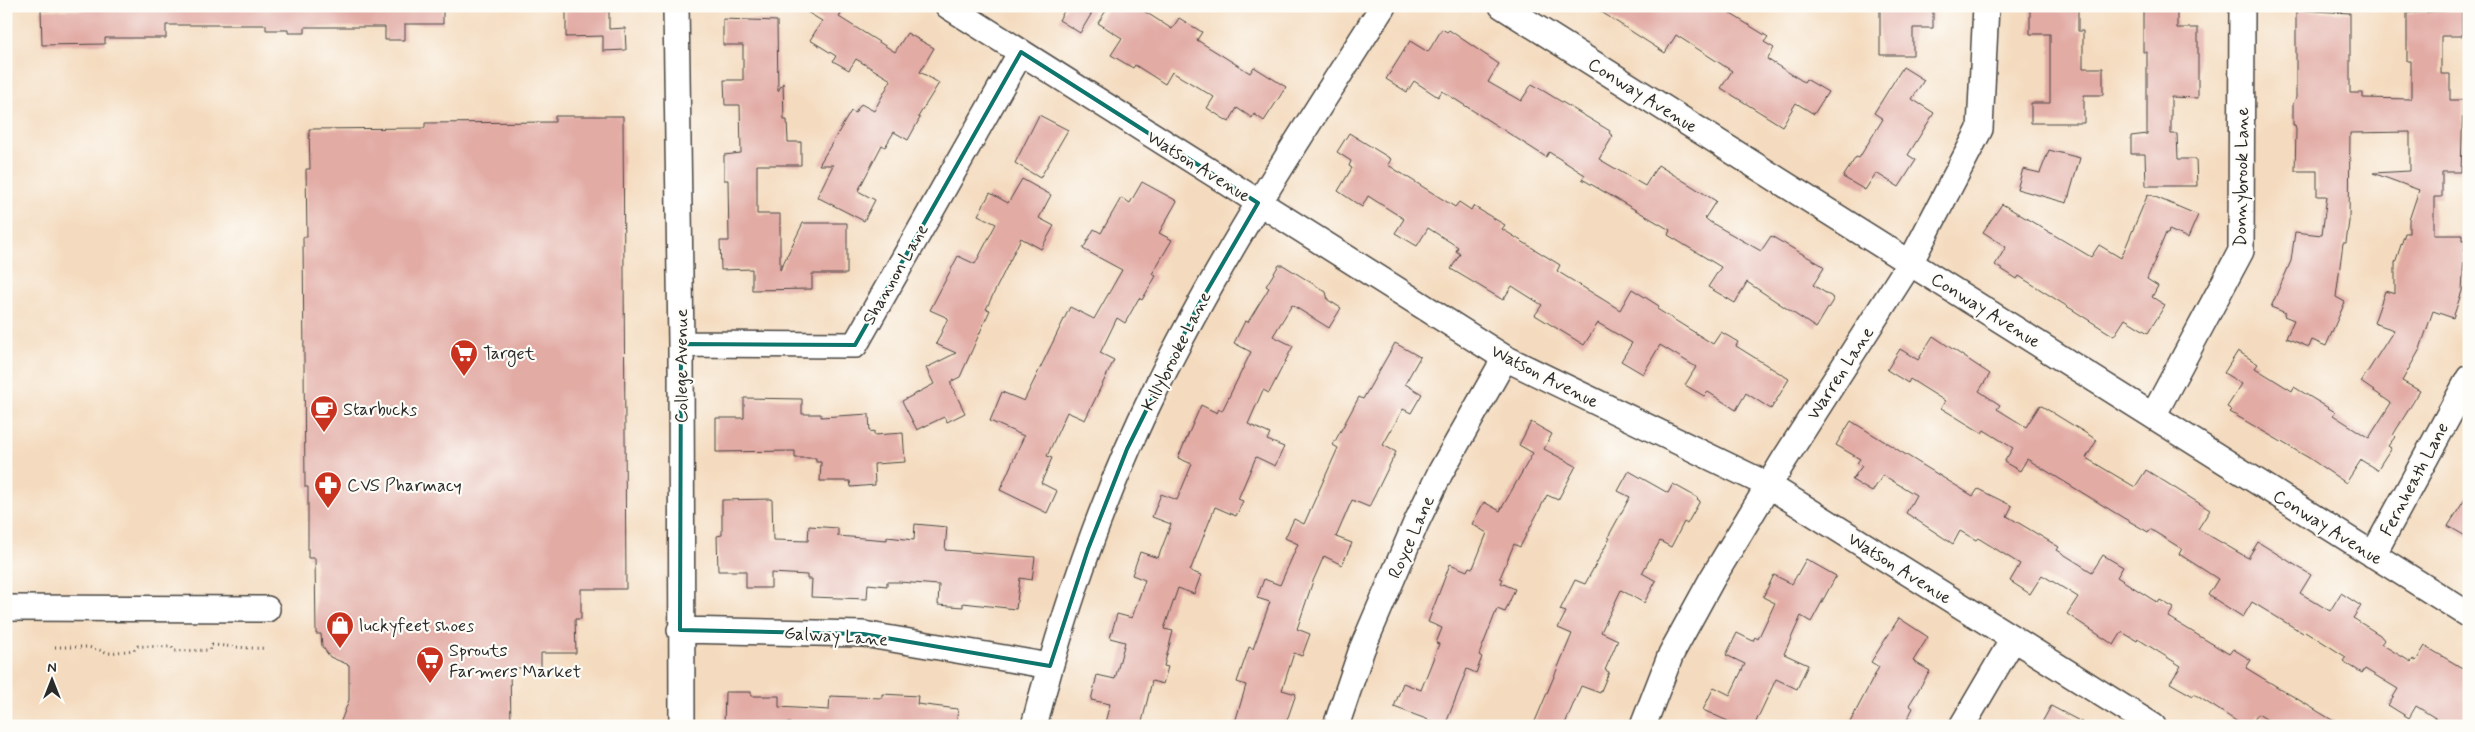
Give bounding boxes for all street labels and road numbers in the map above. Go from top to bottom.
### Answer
street label: Conway Avenue [1583,53,1702,139]
street label: Donnybrook Lane [2229,107,2255,247]
street label: Watson Avenue [1142,125,1255,208]
street label: Shannon Lane [857,219,935,329]
street label: Conway Avenue [1926,268,2045,354]
street label: Killybrooke Lane [1136,288,1217,415]
street label: College Avenue [670,309,694,423]
street label: Warren Lane [1802,322,1880,425]
street label: Watson Avenue [1487,339,1603,414]
street label: Fernheath Lane [2375,418,2455,541]
street label: Conway Avenue [2268,485,2387,571]
street label: Royce Lane [1383,492,1441,583]
street label: Watson Avenue [1843,527,1956,610]
street label: Galway Lane [783,621,889,653]

